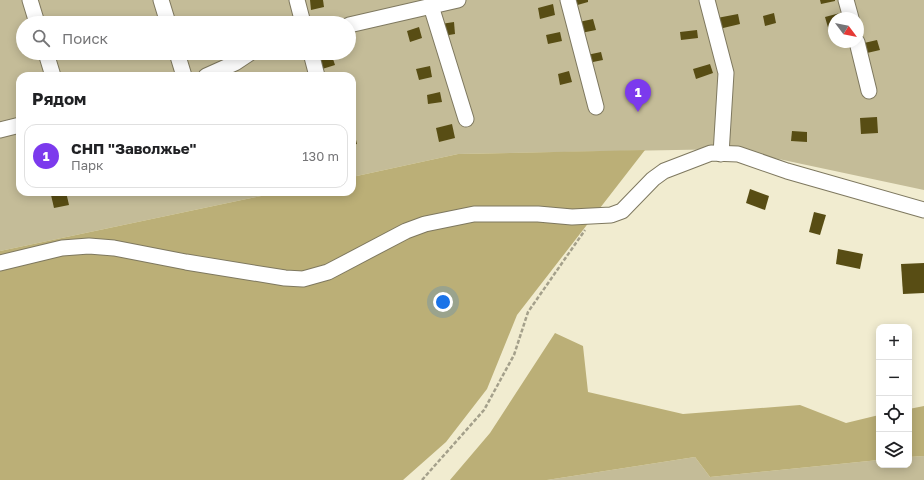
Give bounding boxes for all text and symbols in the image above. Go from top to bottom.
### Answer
north arrow [828,12,864,48]
search box [16,16,356,60]
icon: search [30,27,52,49]
text: Поиск [62,29,108,47]
pin: 1 [625,79,651,112]
text: Рядом [32,88,86,109]
text: СНП "Заволжье" [71,139,196,157]
text: 1 [43,148,49,164]
text: 130 m [302,148,339,164]
text: Парк [71,157,104,173]
your location [433,292,453,312]
map controls [876,324,912,468]
button: + [876,324,912,360]
button: − [876,360,912,396]
button: locate [876,396,912,432]
button: layers [876,432,912,468]

